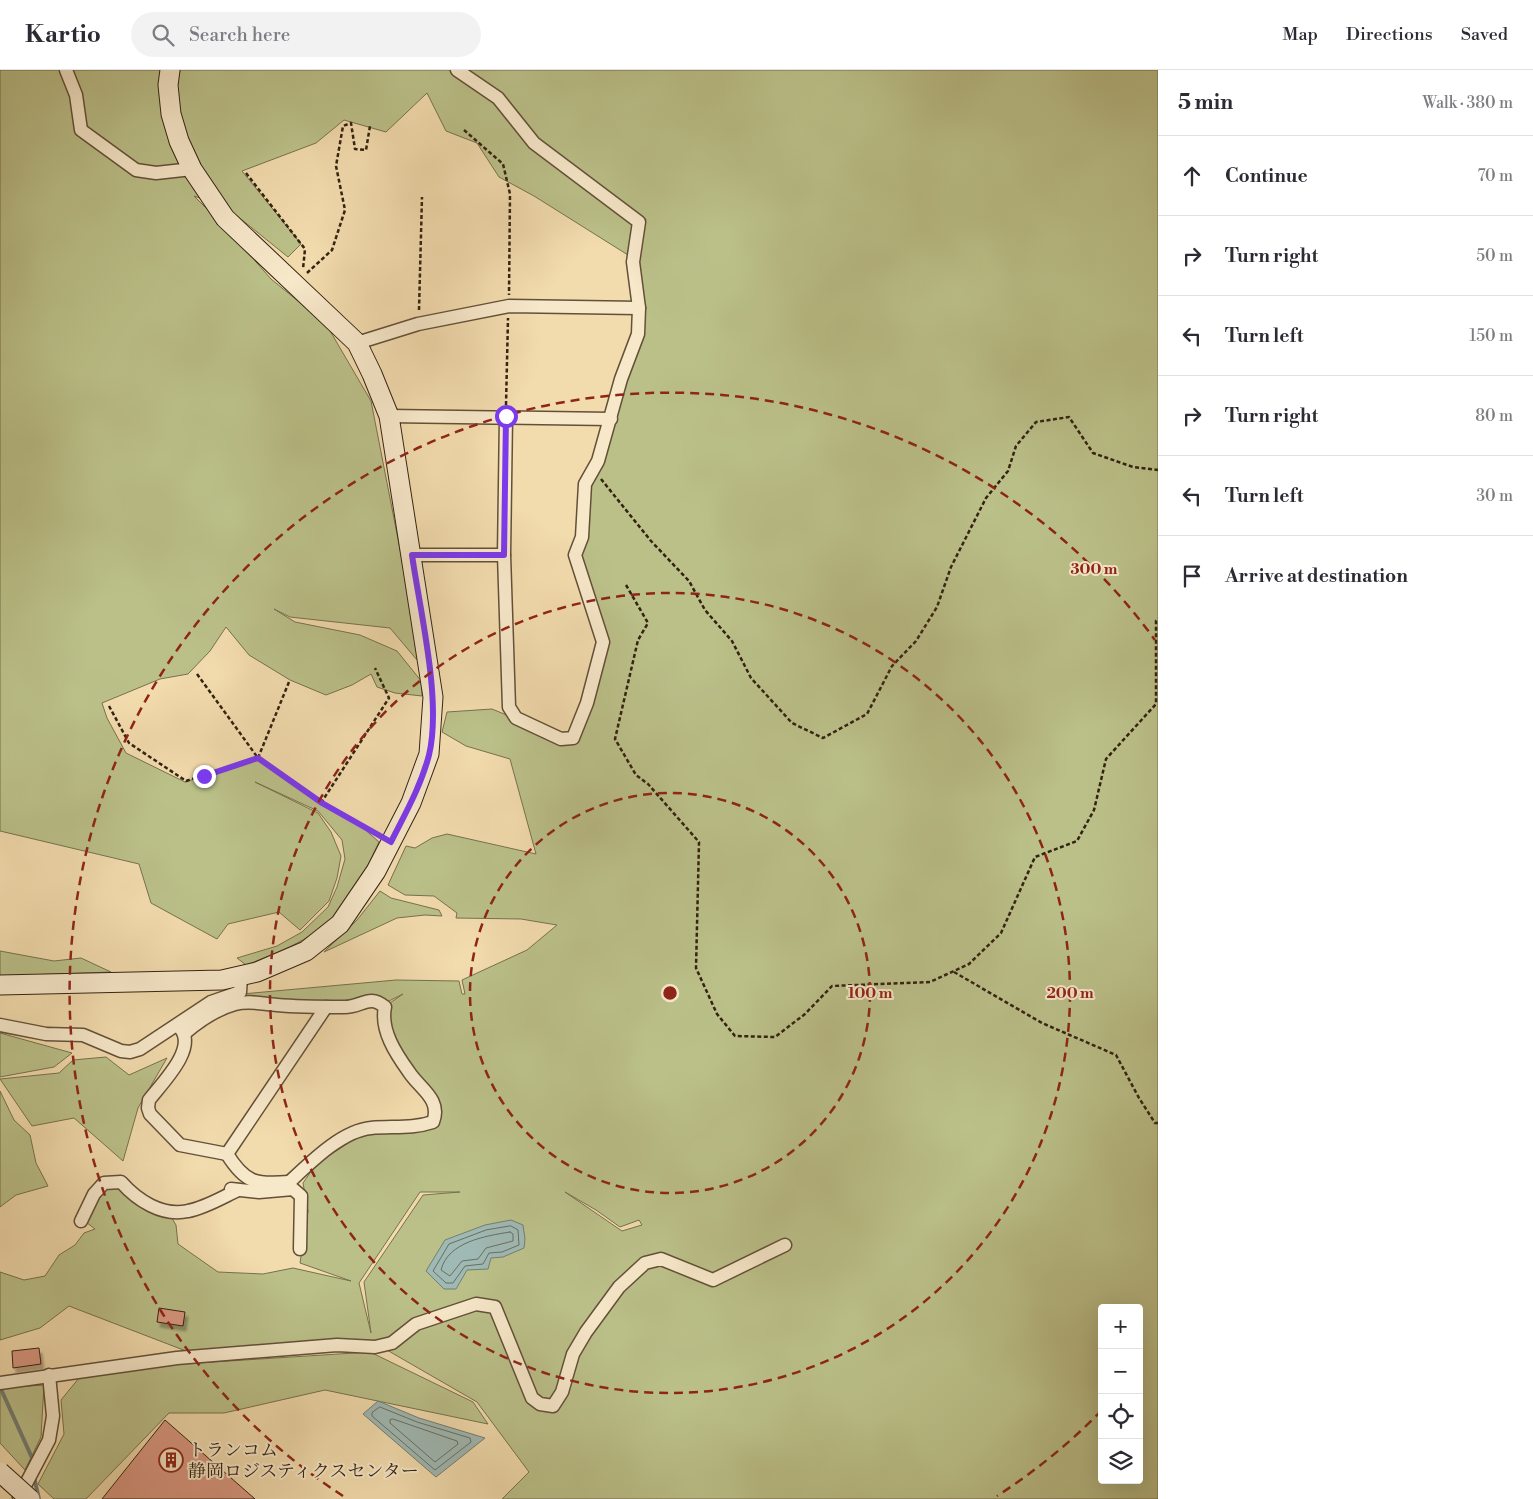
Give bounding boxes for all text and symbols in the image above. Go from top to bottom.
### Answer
search box [131,12,481,57]
text: Kartio [25,20,101,50]
icon: search [149,21,177,49]
text: Search here [189,23,290,47]
text: Map [1282,23,1318,46]
text: Directions [1346,23,1433,46]
text: Saved [1461,23,1508,46]
text: 5 min [1178,90,1233,116]
text: Walk · 380 m [1423,93,1513,113]
icon: ahead [1178,162,1206,190]
text: Continue [1225,164,1308,188]
text: 70 m [1477,166,1513,186]
icon: right [1178,242,1206,270]
text: Turn right [1225,244,1318,268]
text: 50 m [1476,246,1513,266]
icon: left [1178,322,1206,350]
text: Turn left [1225,324,1304,348]
text: 150 m [1469,326,1513,346]
icon: right [1178,402,1206,430]
text: Turn right [1225,404,1318,428]
route start [495,405,518,428]
text: 80 m [1475,406,1513,426]
icon: left [1178,482,1206,510]
text: Turn left [1225,484,1304,508]
text: 30 m [1476,486,1513,506]
text: 300 m [1071,560,1118,579]
icon: arrive [1178,562,1206,590]
text: Arrive at destination [1225,564,1408,588]
route end [193,765,216,788]
centre of rings [661,984,679,1002]
text: 100 m [848,984,893,1003]
text: 200 m [1046,984,1094,1003]
map controls [1098,1304,1143,1484]
button: + [1098,1304,1143,1349]
button: − [1098,1349,1143,1394]
button: locate [1098,1394,1143,1439]
place label: トランコム 静岡ロジスティクスセンター [188,1439,419,1483]
button: layers [1098,1439,1143,1484]
building icon: トランコム 静岡ロジスティクスセンター [158,1447,184,1473]

